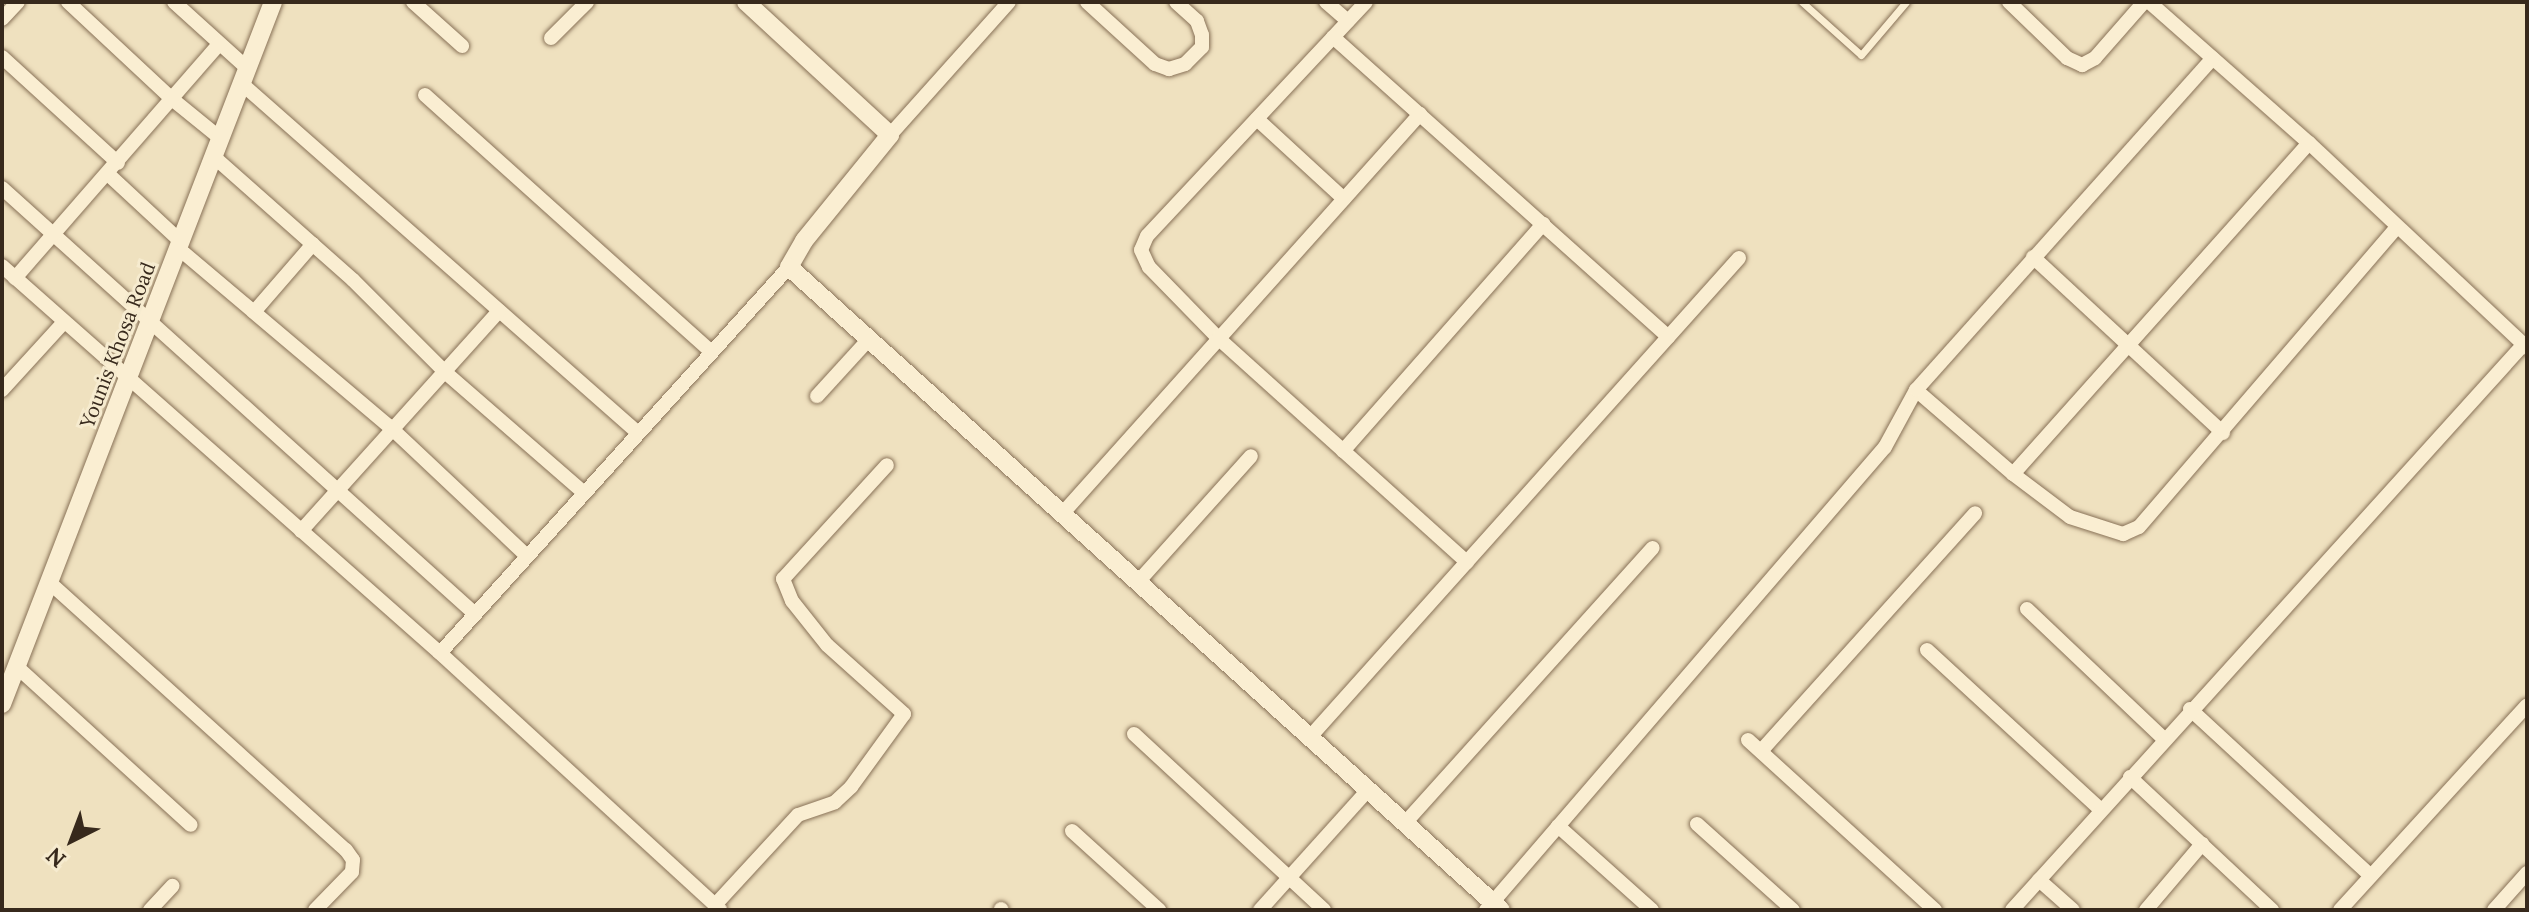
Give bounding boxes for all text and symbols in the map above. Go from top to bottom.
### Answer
street label: Younis Khosa Road [74,259,160,431]
north arrow [32,800,112,880]
text: N [40,842,72,874]

